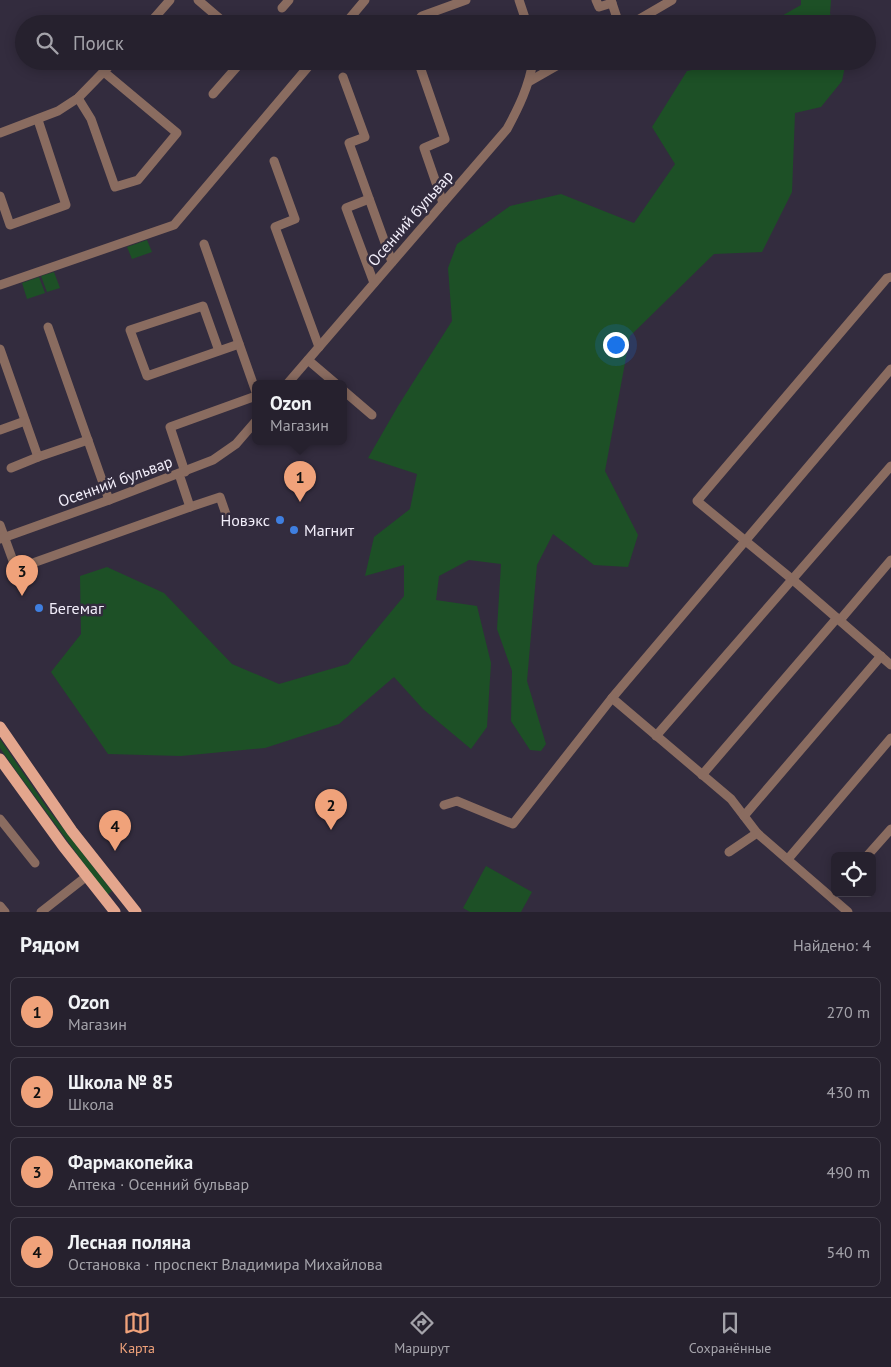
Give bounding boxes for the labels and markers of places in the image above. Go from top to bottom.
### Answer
pin: 1 [284,461,316,502]
place label: Новэкс [221,510,270,530]
marker: Новэкс [274,514,286,526]
place label: Магнит [304,520,355,540]
marker: Магнит [288,524,300,536]
pin: 3 [6,555,38,596]
place label: Бегемаг [49,598,104,618]
marker: Бегемаг [33,602,45,614]
pin: 2 [315,789,347,830]
pin: 4 [99,810,131,851]

